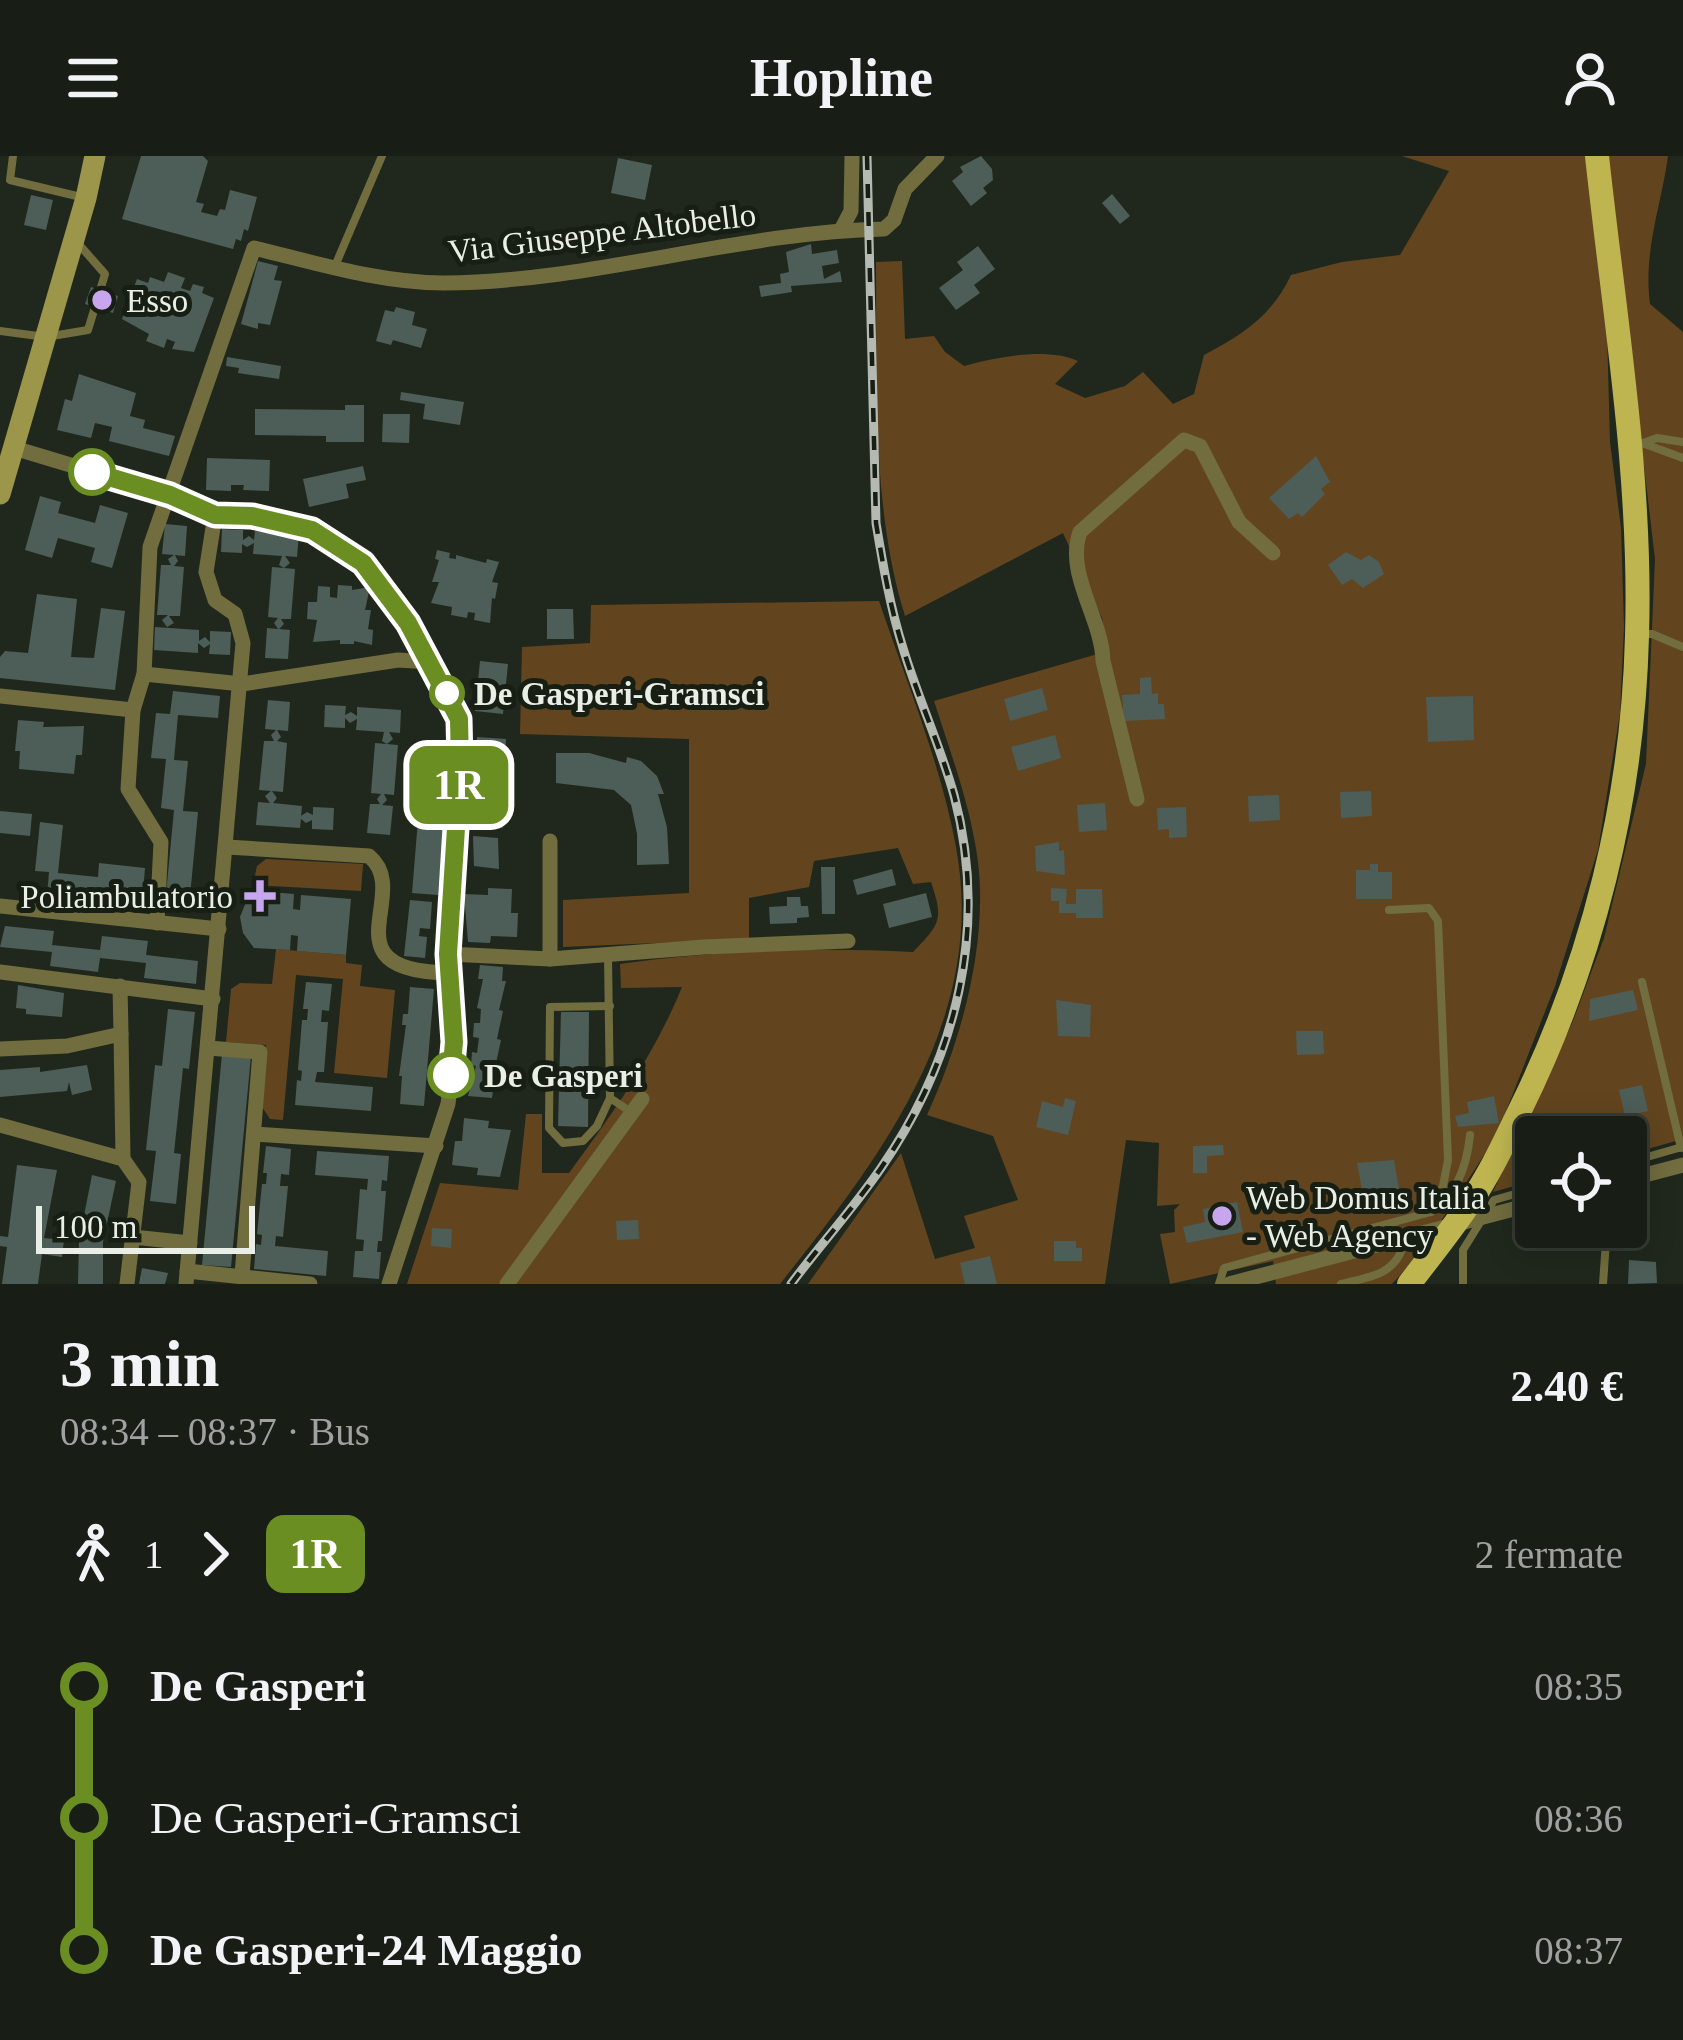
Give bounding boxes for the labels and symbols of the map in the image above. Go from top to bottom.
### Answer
street label: Via Giuseppe Altobello [446,196,758,270]
place label: Esso [126,283,188,319]
marker: Esso [89,287,115,313]
unlabelled marker [70,450,114,494]
place label: De Gasperi-Gramsci [474,676,765,712]
marker: De Gasperi-Gramsci [431,677,463,709]
line badge: 1R [405,746,513,824]
place label: Poliambulatorio [20,879,233,915]
marker: Poliambulatorio [244,880,276,912]
marker: De Gasperi [429,1053,473,1097]
place label: De Gasperi [484,1058,643,1094]
place label: Web Domus Italia - Web Agency [1246,1180,1486,1254]
scale bar [36,1200,255,1253]
marker: Web Domus Italia - Web Agency [1209,1203,1235,1229]

